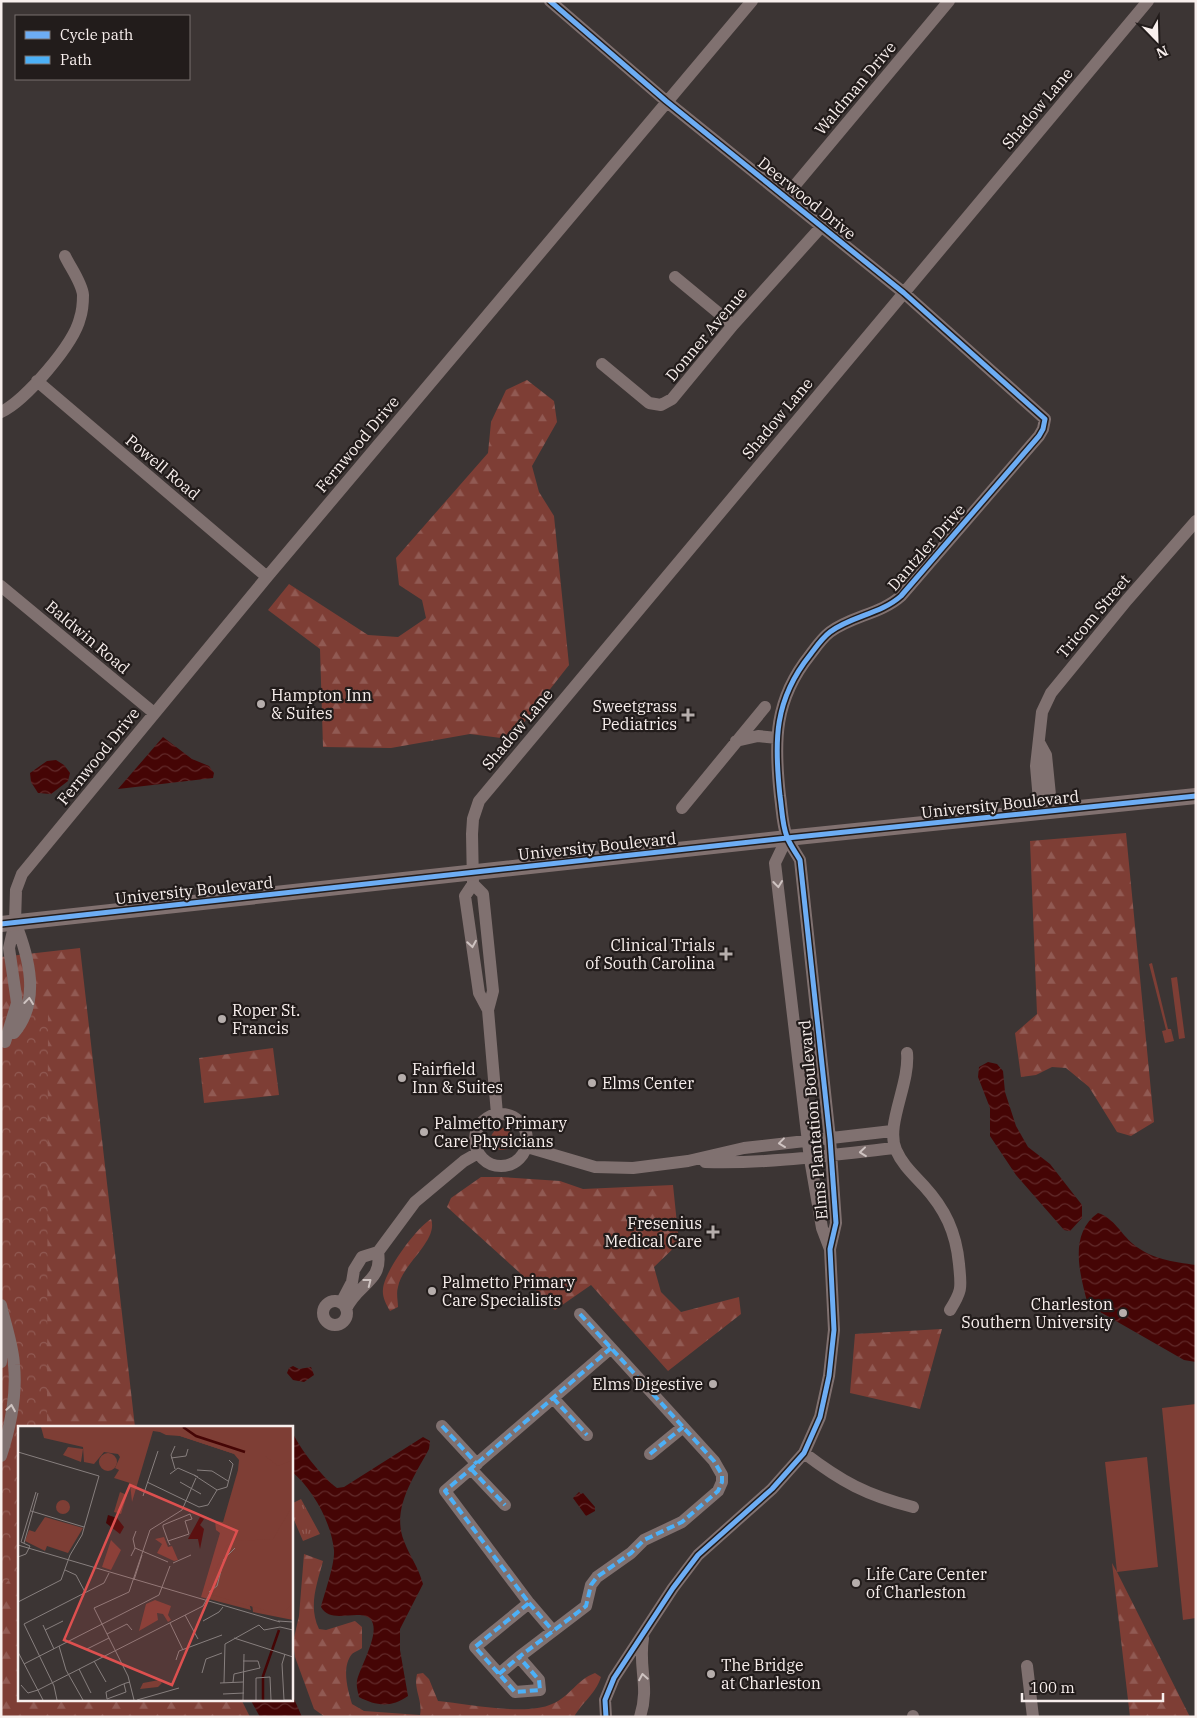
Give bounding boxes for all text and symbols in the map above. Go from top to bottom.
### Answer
legend [15,15,190,80]
north arrow [1132,15,1182,65]
text: Cycle path [60,25,133,44]
street label: Waldman Drive [810,37,900,139]
text: N [1153,42,1171,62]
text: Path [60,50,92,69]
street label: Shadow Lane [997,63,1077,153]
street label: Deerwood Drive [754,152,860,244]
street label: Donner Avenue [661,283,751,385]
street label: Shadow Lane [737,373,817,463]
street label: Fernwood Drive [311,392,403,496]
street label: Powell Road [122,430,204,504]
street label: Dantzler Drive [883,499,969,595]
street label: Tricom Street [1052,570,1134,662]
street label: Baldwin Road [42,596,134,678]
street label: Shadow Lane [477,684,557,774]
place label: Hampton Inn & Suites [271,685,372,723]
place label: Sweetgrass Pediatrics [593,696,677,734]
marker: Hampton Inn & Suites [255,698,267,710]
street label: Fernwood Drive [53,703,143,809]
marker: Sweetgrass Pediatrics [681,708,695,722]
street label: University Boulevard [920,786,1080,822]
street label: University Boulevard [517,828,677,864]
street label: University Boulevard [114,872,274,908]
one-way arrow [772,880,783,888]
place label: Clinical Trials of South Carolina [585,935,715,973]
one-way arrow [466,941,477,949]
marker: Clinical Trials of South Carolina [719,947,733,961]
one-way arrow [23,996,34,1004]
place label: Roper St. Francis [232,1000,300,1038]
marker: Roper St. Francis [216,1013,228,1025]
street label: Elms Plantation Boulevard [794,1019,832,1221]
place label: Fairfield Inn & Suites [412,1059,503,1097]
marker: Fairfield Inn & Suites [396,1072,408,1084]
place label: Elms Center [602,1073,694,1093]
marker: Elms Center [586,1077,598,1089]
place label: Palmetto Primary Care Physicians [434,1113,568,1151]
marker: Palmetto Primary Care Physicians [418,1126,430,1138]
one-way arrow [777,1137,785,1148]
one-way arrow [859,1146,867,1157]
place label: Fresenius Medical Care [604,1213,702,1251]
marker: Fresenius Medical Care [706,1225,720,1239]
place label: Palmetto Primary Care Specialists [442,1272,576,1310]
one-way arrow [362,1279,372,1288]
marker: Palmetto Primary Care Specialists [426,1285,438,1297]
place label: Charleston Southern University [961,1294,1113,1332]
marker: Charleston Southern University [1117,1307,1129,1319]
place label: Elms Digestive [592,1374,703,1394]
marker: Elms Digestive [707,1378,719,1390]
one-way arrow [6,1404,16,1413]
inset map [18,1426,292,1700]
place label: Life Care Center of Charleston [866,1564,987,1602]
marker: Life Care Center of Charleston [850,1577,862,1589]
place label: The Bridge at Charleston [721,1655,821,1693]
marker: The Bridge at Charleston [705,1668,717,1680]
scale bar [1022,1670,1163,1702]
one-way arrow [639,1672,649,1681]
text: 100 m [1030,1678,1075,1697]

